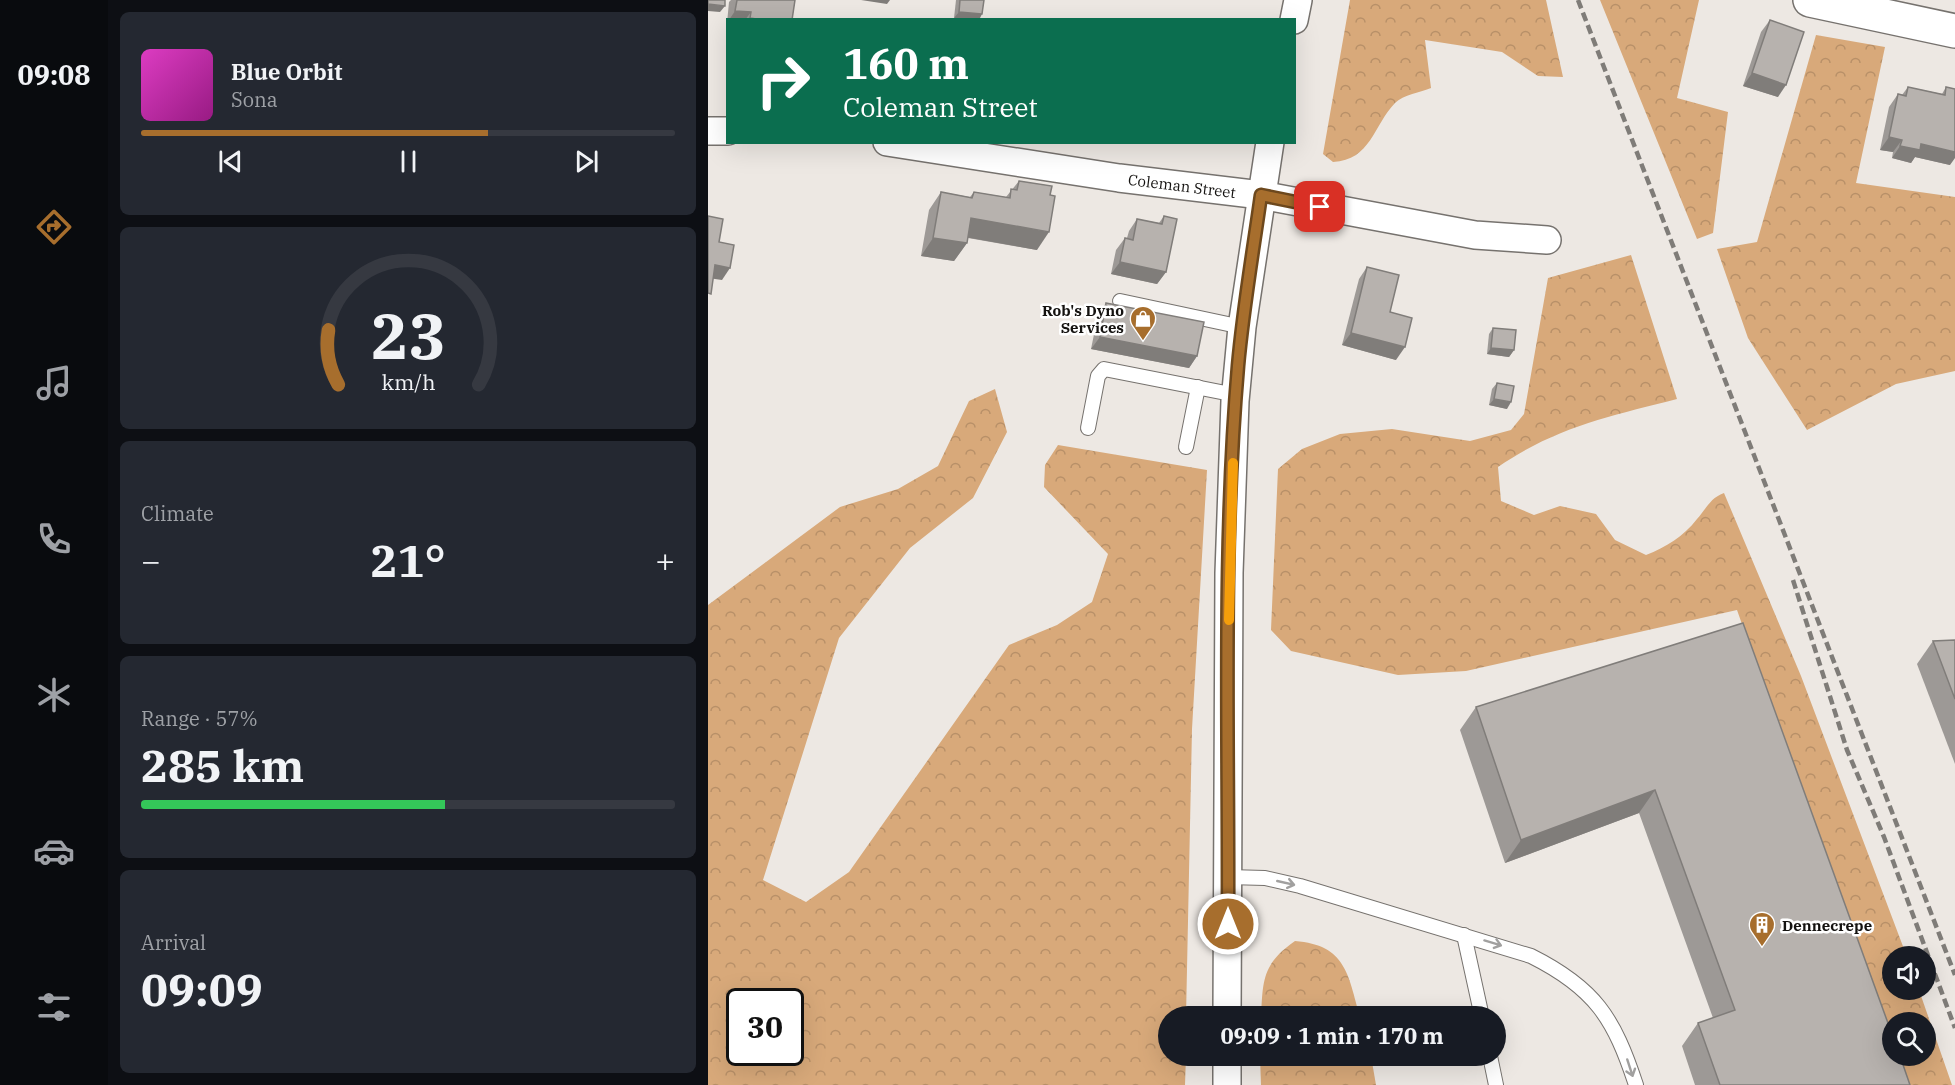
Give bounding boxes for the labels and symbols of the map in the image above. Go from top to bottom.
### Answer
street label: Coleman Street [1127,170,1237,202]
pin [1294,181,1345,232]
place label: Rob's Dyno Services [1042,301,1124,337]
shop icon: Rob's Dyno Services [1128,304,1158,342]
one-way arrow [1276,878,1295,889]
position arrow [1196,892,1260,956]
building icon: Dennecrepe [1747,910,1777,948]
place label: Dennecrepe [1782,916,1872,935]
one-way arrow [1483,938,1502,949]
speed limit sign: 30 [726,988,804,1066]
one-way arrow [1625,1058,1636,1077]

